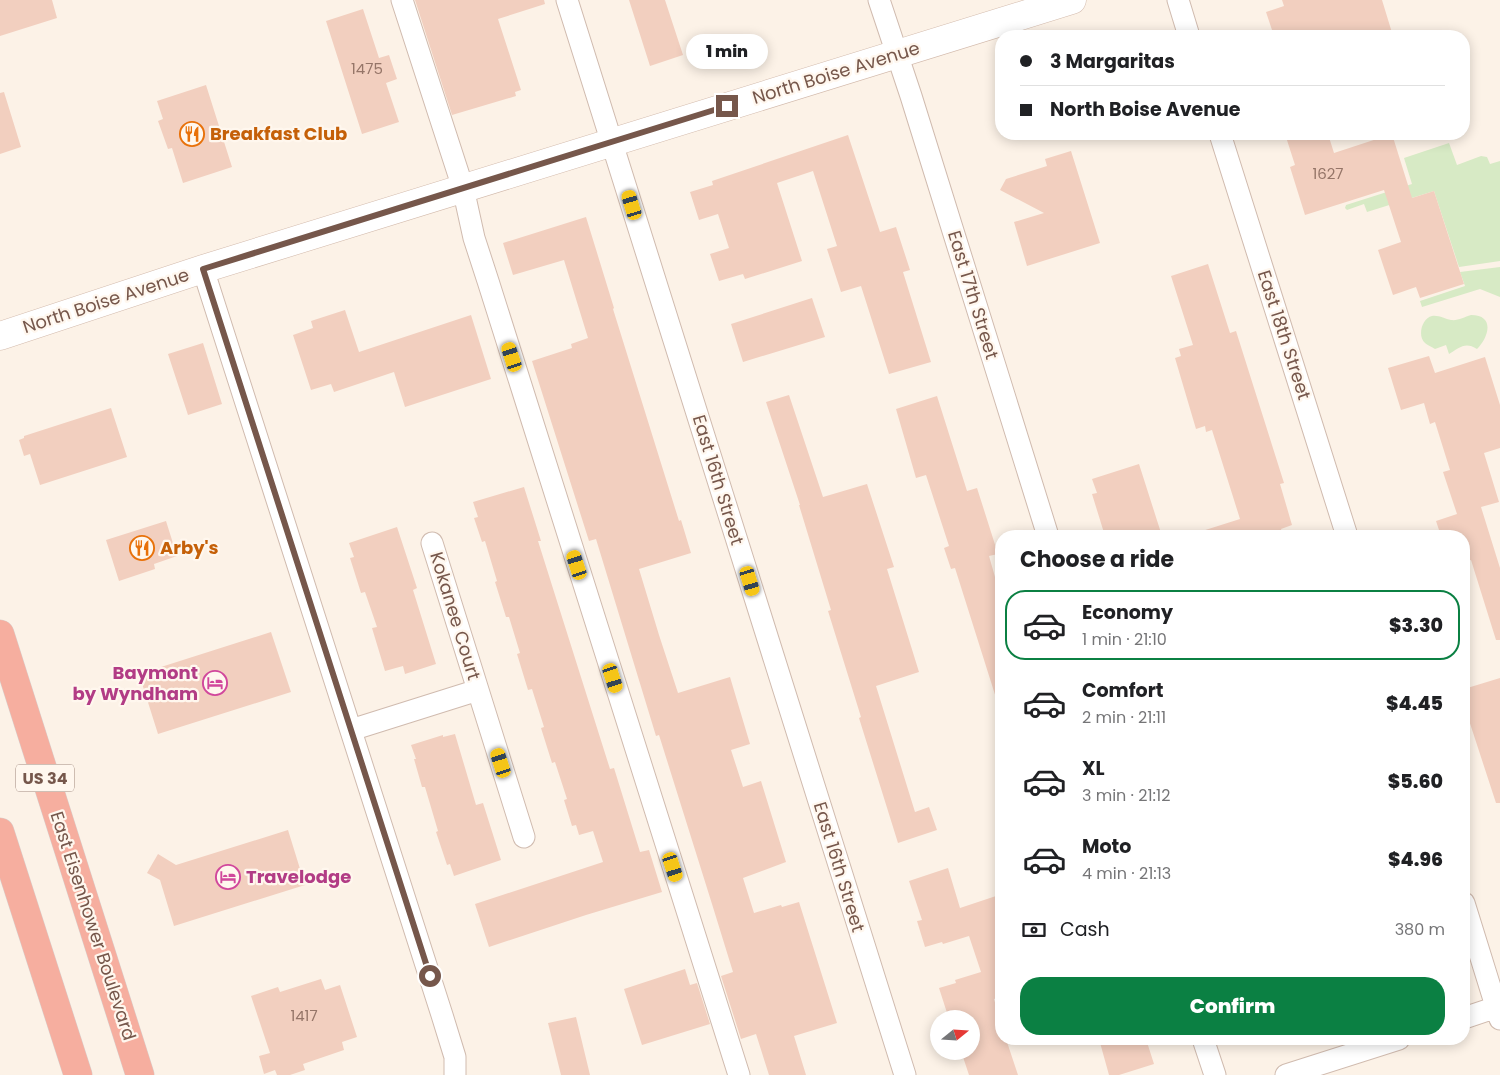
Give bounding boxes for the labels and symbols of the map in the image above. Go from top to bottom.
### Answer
callout: 1 min [686,34,768,68]
street label: North Boise Avenue [749,35,923,110]
house number: 1475 [351,58,383,79]
route end [716,95,738,117]
restaurant icon: Breakfast Club [179,121,205,147]
place label: Breakfast Club [210,121,347,146]
house number: 1627 [1312,163,1344,184]
car [620,188,643,222]
street label: East 17th Street [942,227,1005,362]
street label: North Boise Avenue [19,262,192,339]
street label: East 18th Street [1252,267,1317,403]
car [500,340,523,374]
street label: East 16th Street [687,412,750,548]
restaurant icon: Arby's [129,535,155,561]
place label: Arby's [160,535,219,560]
car [565,548,588,582]
street label: Kokanee Court [424,549,487,683]
car [738,564,761,598]
place label: Baymont by Wyndham [73,660,198,706]
car [601,661,624,695]
hotel icon: Baymont by Wyndham [202,670,228,696]
car [489,746,512,780]
road number: US 34 [16,764,74,791]
street label: East 16th Street [808,799,871,935]
street label: East Eisenhower Boulevard [45,808,142,1043]
car [661,850,684,884]
hotel icon: Travelodge [215,864,241,890]
place label: Travelodge [246,864,351,889]
route start [419,965,441,987]
house number: 1417 [290,1005,318,1026]
north arrow [930,1010,980,1060]

